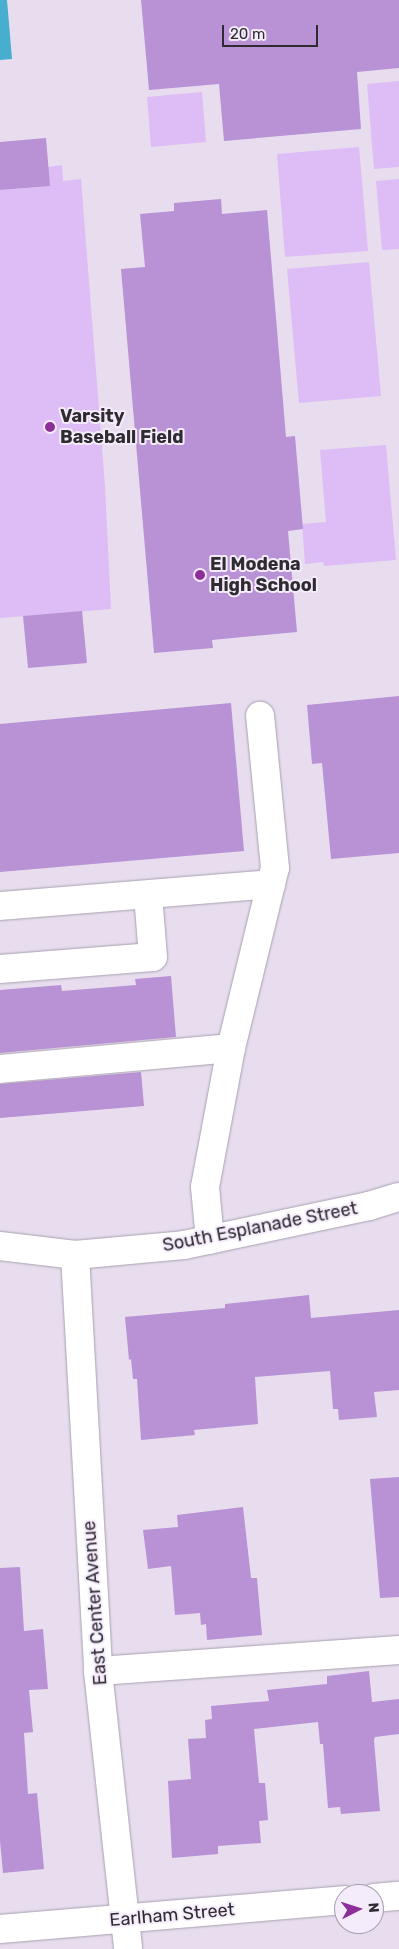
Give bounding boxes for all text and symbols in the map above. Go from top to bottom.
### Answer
scale bar [224,15,320,47]
text: 20 m [230,25,265,43]
place label: Varsity Baseball Field [60,406,184,448]
marker: Varsity Baseball Field [44,421,56,433]
place label: El Modena High School [210,554,317,596]
marker: El Modena High School [194,569,206,581]
street label: South Esplanade Street [161,1198,359,1256]
street label: East Center Avenue [78,1520,112,1686]
north arrow [334,1884,384,1934]
street label: Earlham Street [109,1899,235,1931]
text: N [365,1902,382,1913]

